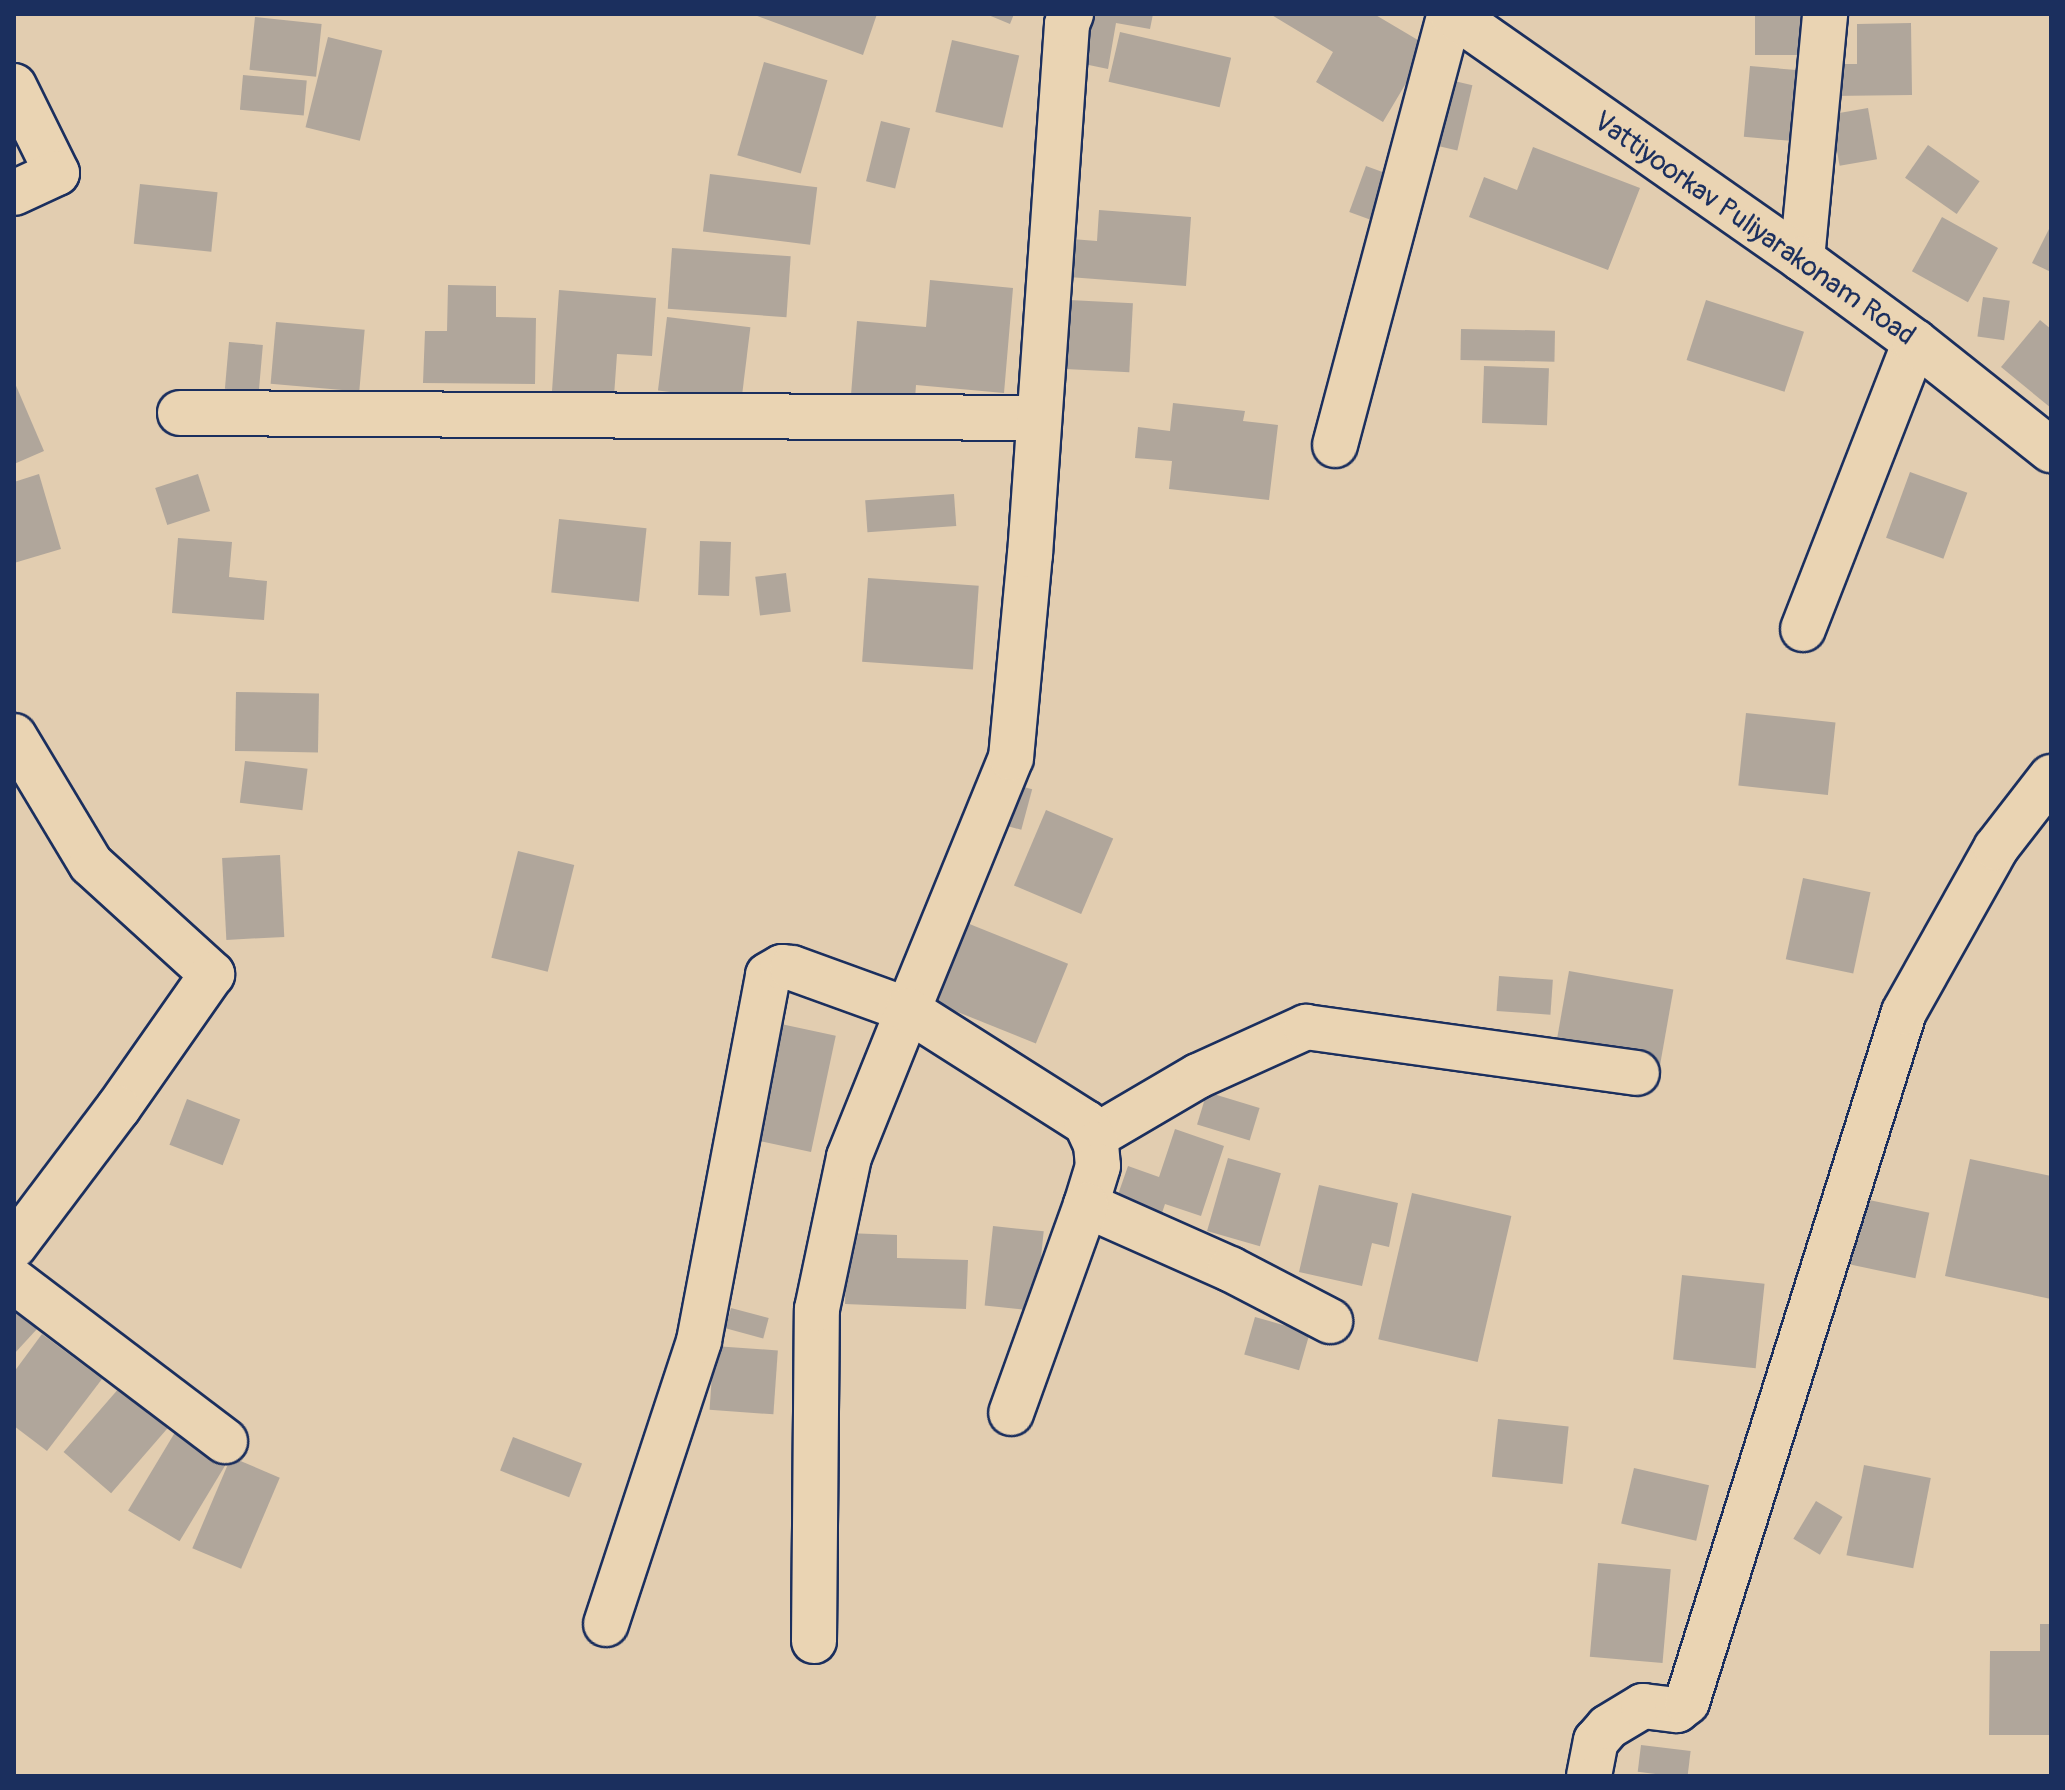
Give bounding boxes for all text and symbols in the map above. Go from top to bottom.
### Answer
street label: Vattiyoorkav Puliyarakonam Road [1587,105,1921,353]

